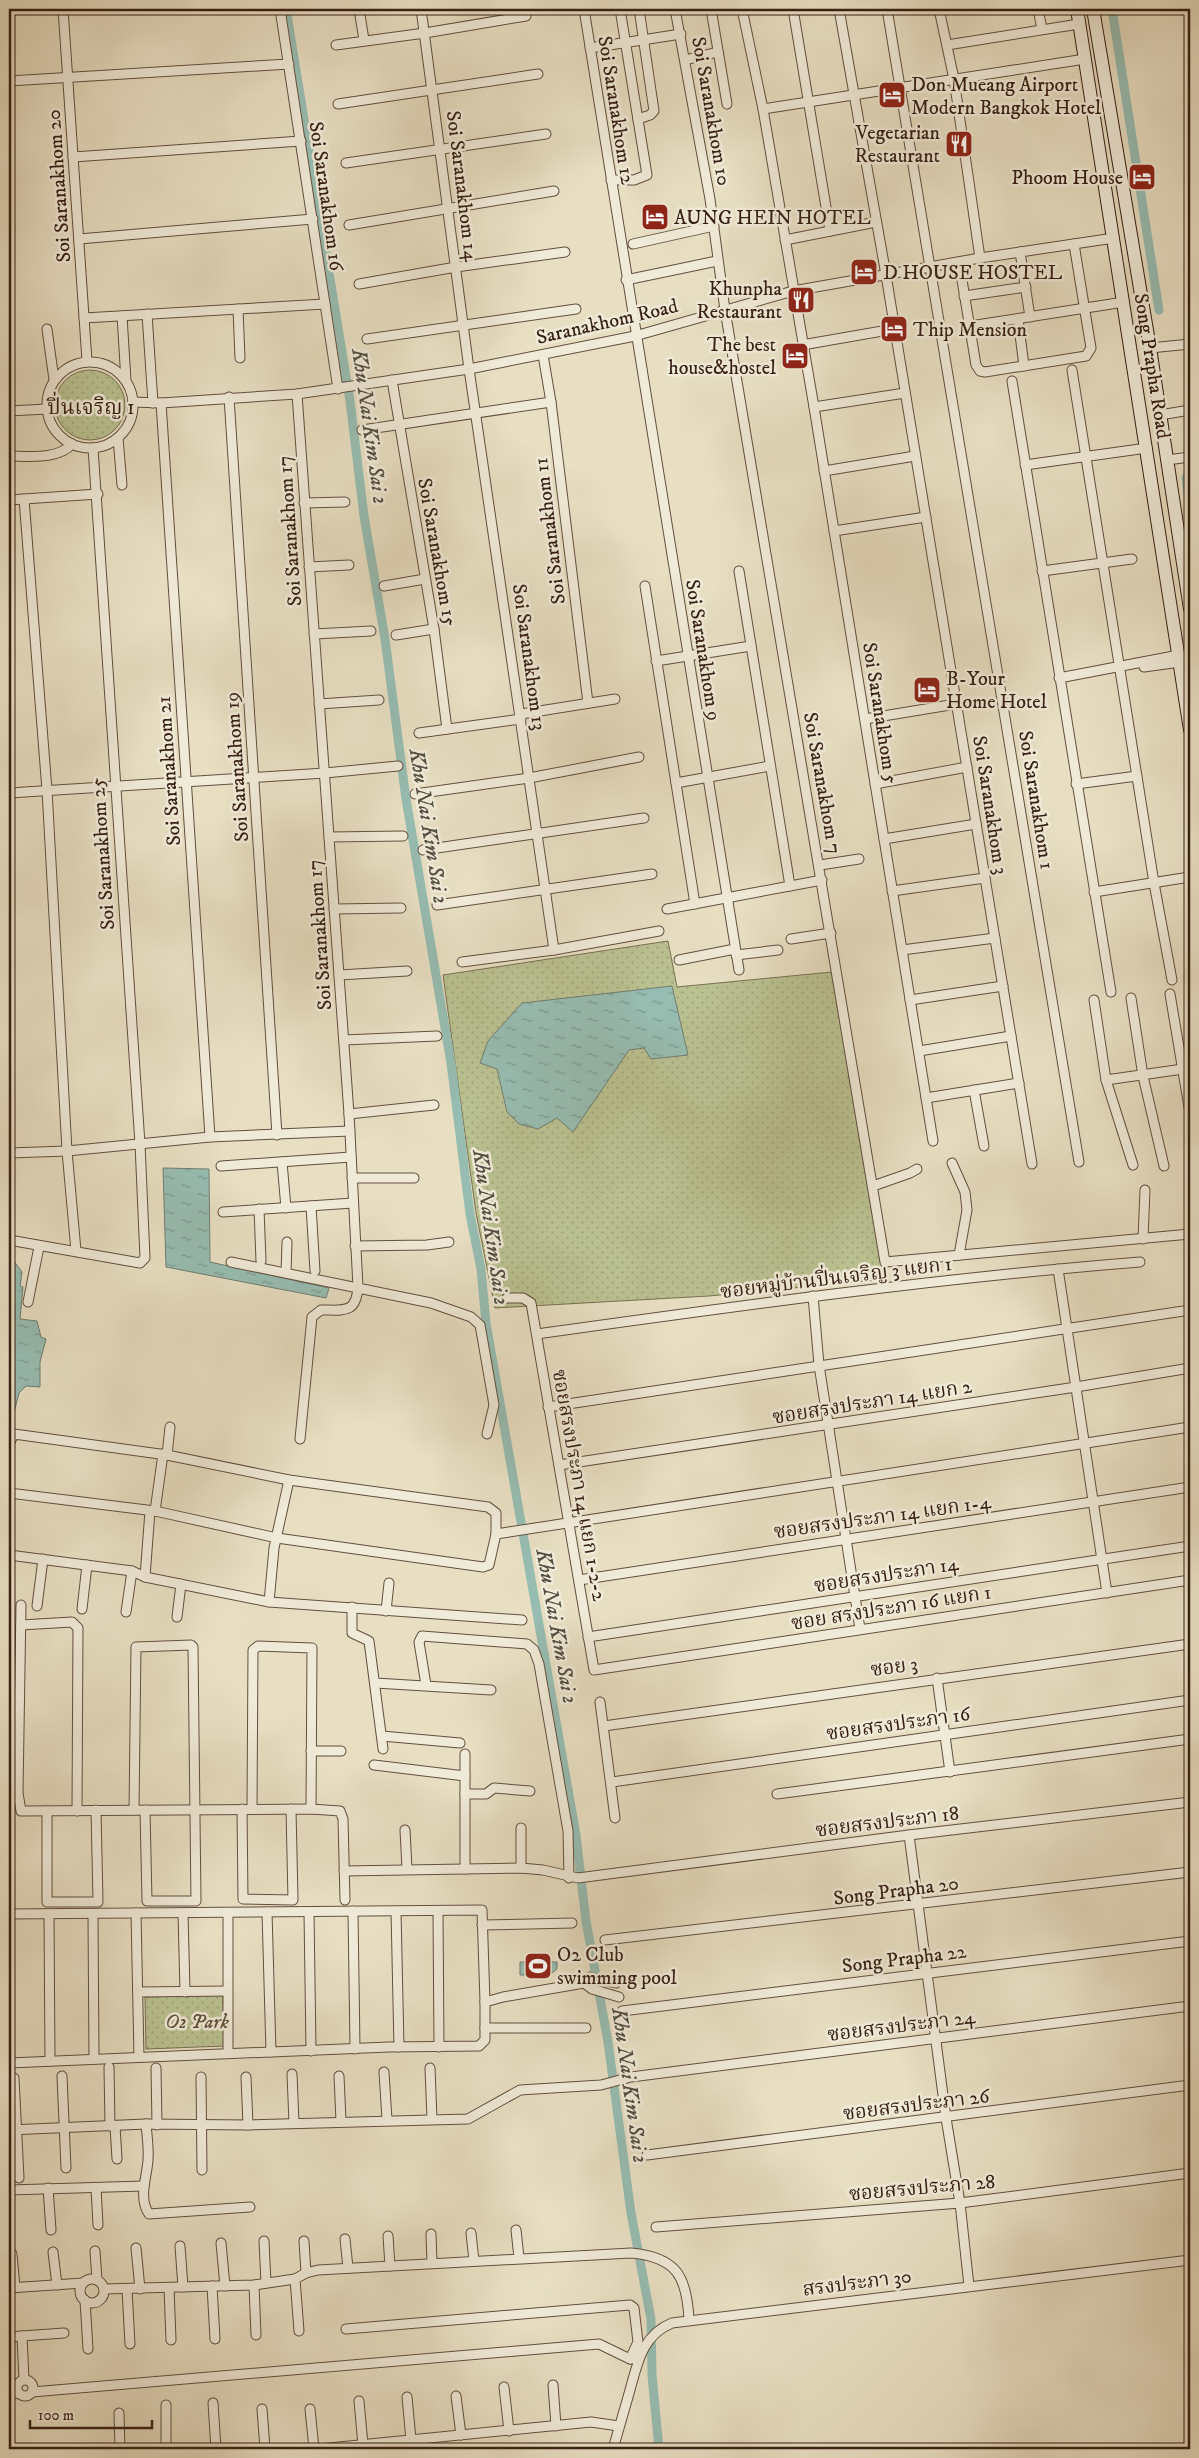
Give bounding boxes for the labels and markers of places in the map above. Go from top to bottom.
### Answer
place label: Don Mueang Airport Modern Bangkok Hotel [911,73,1101,121]
hotel icon: Don Mueang Airport Modern Bangkok Hotel [877,80,907,110]
place label: Vegetarian Restaurant [855,121,941,169]
restaurant icon: Vegetarian Restaurant [944,129,974,159]
hotel icon: Phoom House [1127,162,1157,192]
place label: Phoom House [1011,166,1123,191]
hotel icon: AUNG HEIN HOTEL [640,202,670,232]
place label: AUNG HEIN HOTEL [674,206,871,231]
hotel icon: D HOUSE HOSTEL [849,257,879,287]
place label: D HOUSE HOSTEL [883,261,1063,286]
place label: Khunpha Restaurant [697,277,782,325]
restaurant icon: Khunpha Restaurant [786,285,816,315]
hotel icon: Thip Mension [879,314,909,344]
place label: Thip Mension [913,318,1027,343]
place label: The best house&hostel [668,333,776,381]
hotel icon: The best house&hostel [780,341,810,371]
place label: B-Your Home Hotel [946,667,1047,715]
hotel icon: B-Your Home Hotel [912,675,942,705]
place label: O2 Club swimming pool [557,1943,677,1991]
sports icon: O2 Club swimming pool [523,1951,553,1981]

